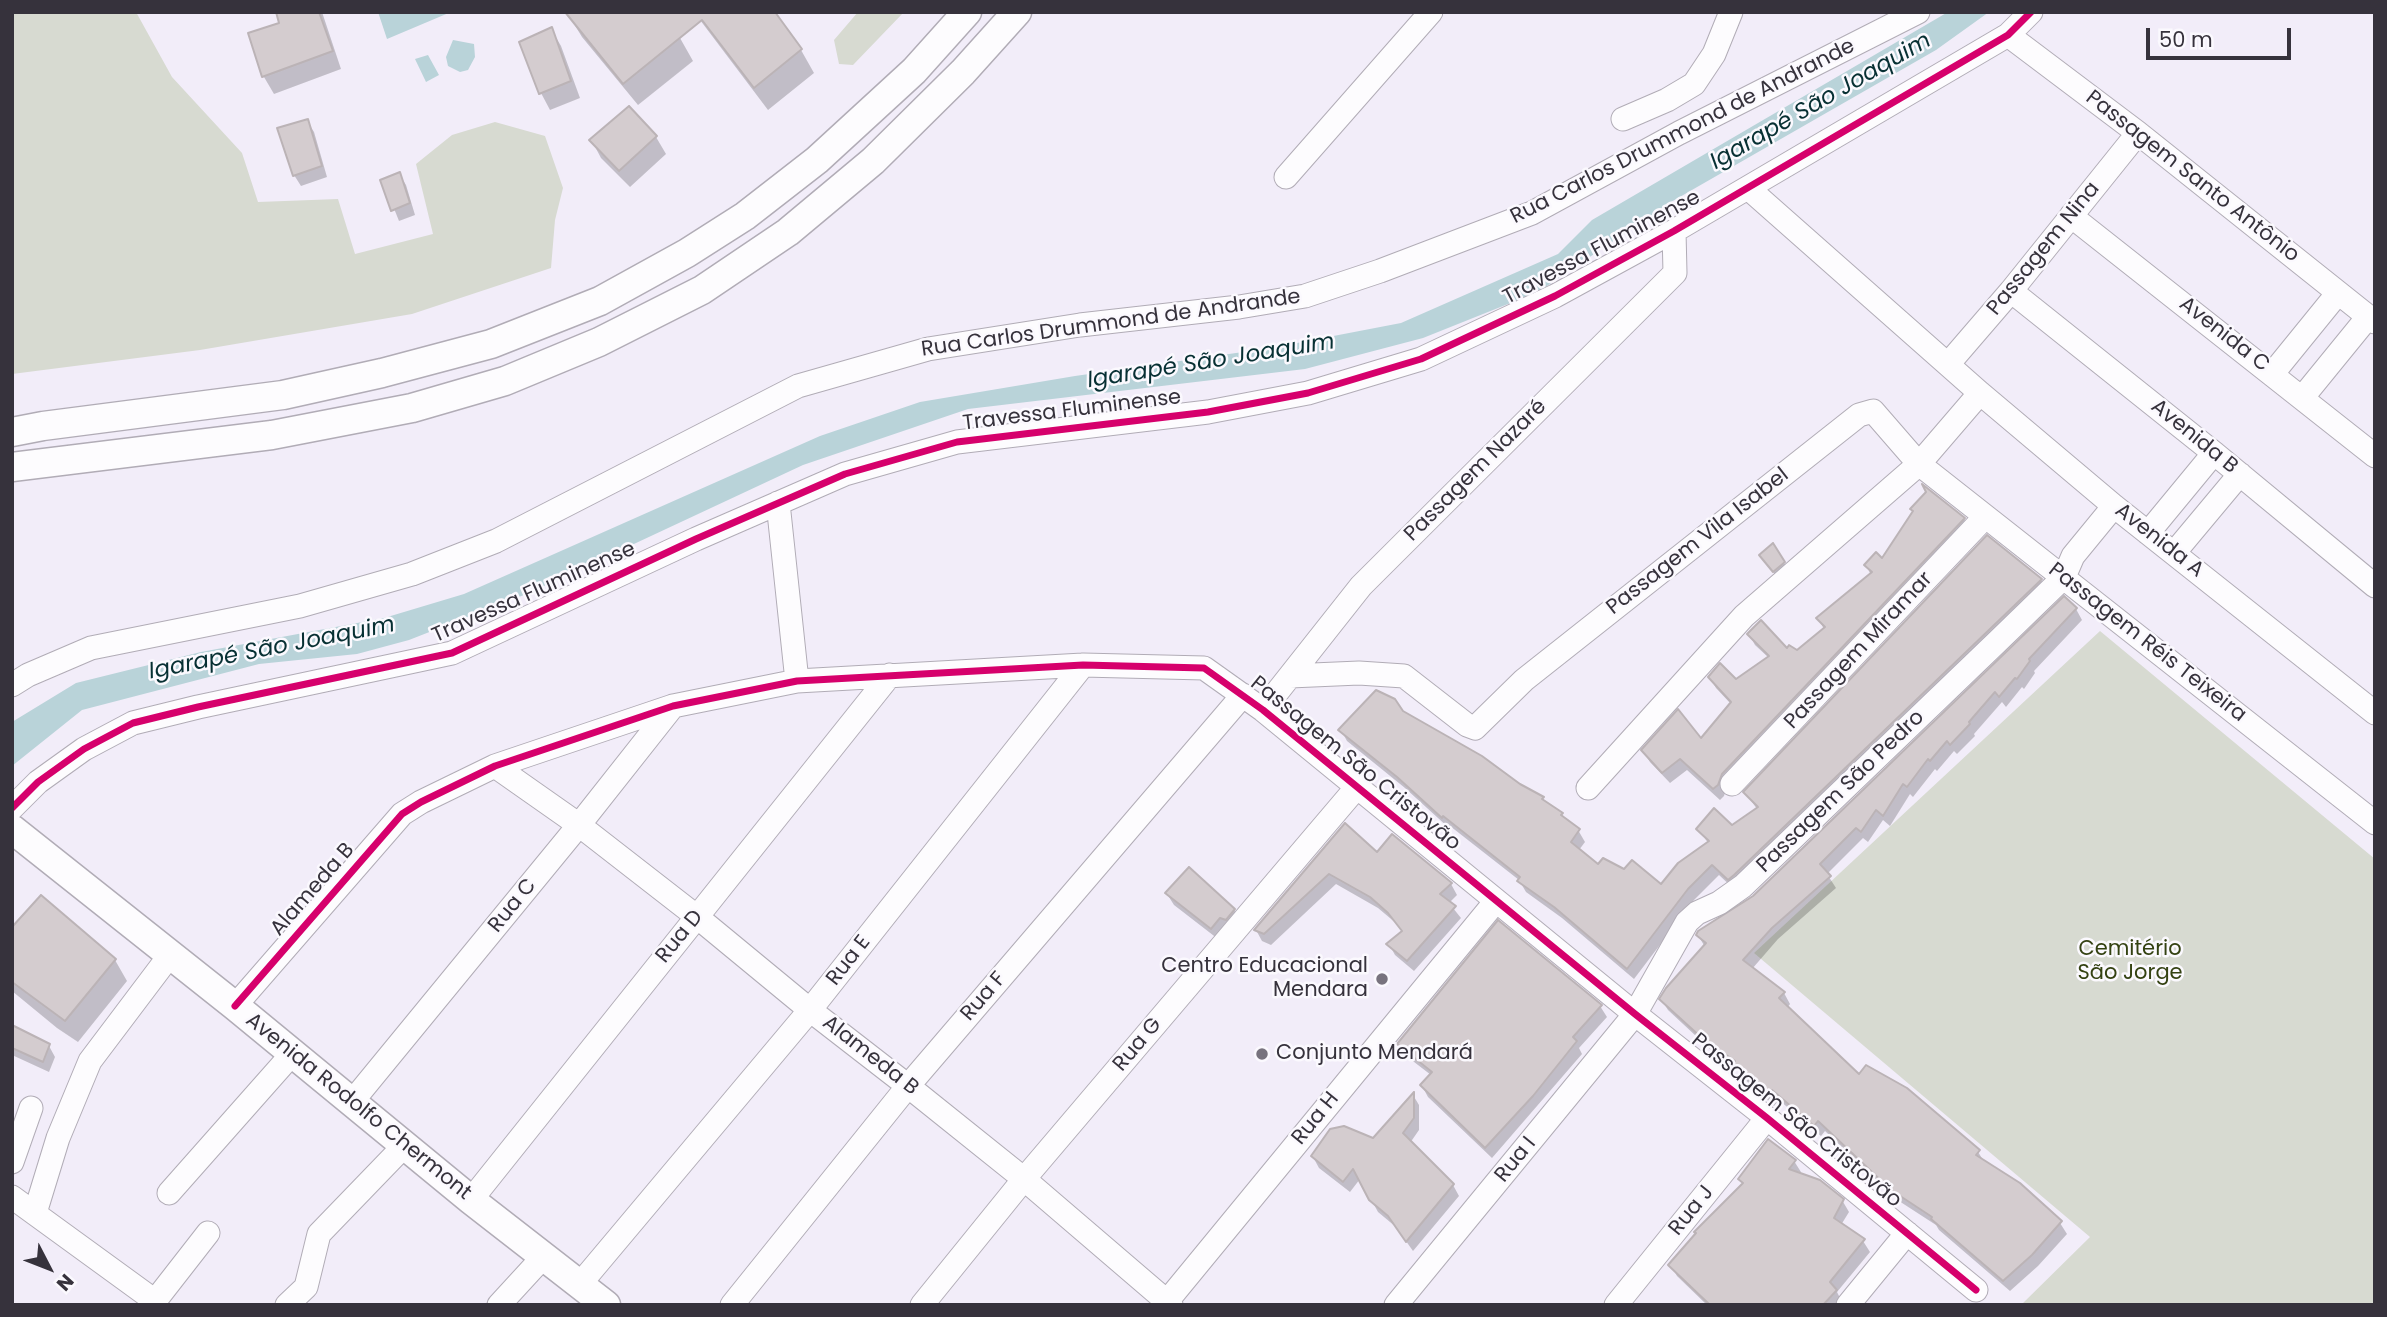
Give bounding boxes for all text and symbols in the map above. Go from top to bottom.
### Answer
scale bar [2149,14,2294,58]
text: 50 m [2159,25,2213,54]
water label: Igarapé São Joaquim [1706,28,1936,176]
street label: Rua Carlos Drummond de Andrande [1507,34,1859,230]
street label: Passagem Santo Antônio [2080,86,2304,268]
street label: Passagem Nina [1982,177,2106,321]
street label: Travessa Fluminense [1499,185,1705,311]
street label: Rua Carlos Drummond de Andrande [920,285,1302,363]
street label: Avenida C [2174,292,2274,378]
water label: Igarapé São Joaquim [1085,329,1337,395]
street label: Travessa Fluminense [961,385,1183,437]
street label: Avenida B [2145,394,2243,480]
street label: Passagem Nazaré [1400,395,1552,547]
street label: Passagem Vila Isabel [1602,463,1794,621]
street label: Avenida A [2110,499,2208,583]
street label: Travessa Fluminense [428,537,640,649]
street label: Passagem Réis Teixeira [2043,558,2251,728]
street label: Passagem Miramar [1780,567,1938,735]
water label: Igarapé São Joaquim [147,612,397,686]
street label: Passagem São Cristovão [1245,671,1465,857]
street label: Passagem São Pedro [1752,705,1930,879]
street label: Alameda B [266,838,360,942]
street label: Rua C [484,874,542,938]
street label: Rua D [651,905,709,969]
street label: Rua E [822,931,876,991]
park label: Cemitério São Jorge [2077,937,2183,987]
place label: Centro Educacional Mendara [1161,954,1368,1004]
street label: Rua F [956,967,1012,1027]
marker: Centro Educacional Mendara [1374,971,1390,987]
street label: Avenida Rodolfo Chermont [240,1008,476,1206]
street label: Alameda B [817,1011,923,1101]
street label: Rua G [1108,1013,1168,1077]
street label: Passagem São Cristovão [1686,1028,1906,1214]
place label: Conjunto Mendará [1276,1041,1473,1067]
marker: Conjunto Mendará [1254,1046,1270,1062]
street label: Rua H [1287,1088,1345,1150]
street label: Rua I [1490,1132,1542,1188]
street label: Rua J [1664,1181,1720,1241]
north arrow [14,1233,84,1303]
text: N [50,1268,80,1297]

